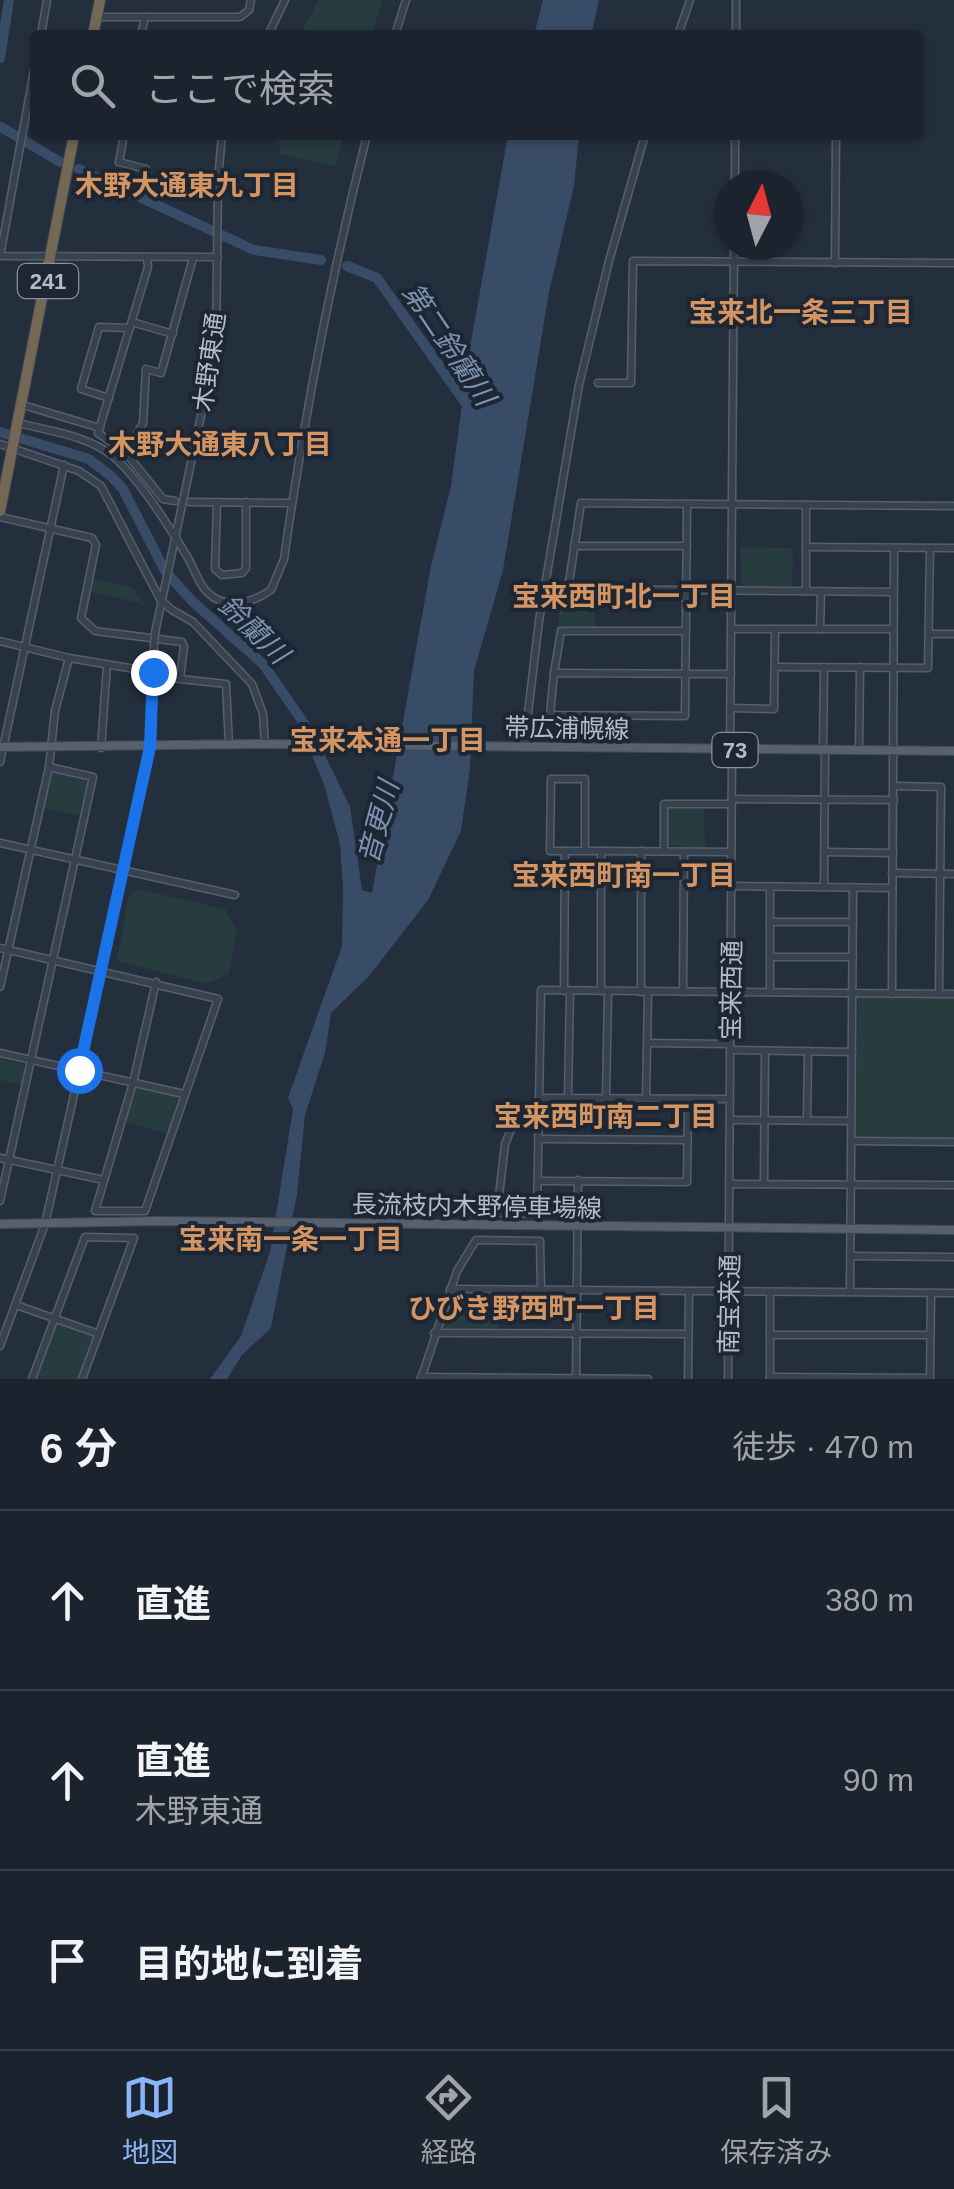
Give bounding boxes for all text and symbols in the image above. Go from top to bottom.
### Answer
search box [30,30,924,140]
icon: search [65,58,120,113]
text: ここで検索 [145,68,335,110]
district label: 木野大通東九丁目 [75,170,299,201]
north arrow [714,170,804,260]
road number: 241 [18,264,78,298]
water label: 第二鈴蘭川 [397,278,502,413]
district label: 宝来北一条三丁目 [689,297,913,328]
street label: 木野東通 [188,311,230,413]
district label: 木野大通東八丁目 [108,429,332,460]
district label: 宝来西町北一丁目 [512,581,736,612]
water label: 鈴蘭川 [213,589,297,672]
route end [131,650,177,696]
street label: 帯広浦幌線 [504,713,630,743]
district label: 宝来本通一丁目 [290,725,486,756]
road number: 73 [712,733,758,767]
water label: 音更川 [353,775,405,867]
district label: 宝来西町南一丁目 [512,860,736,891]
street label: 宝来西通 [716,940,746,1040]
route start [57,1048,103,1094]
district label: 宝来西町南二丁目 [494,1101,718,1132]
street label: 長流枝内木野停車場線 [352,1190,602,1222]
district label: 宝来南一条一丁目 [179,1224,403,1255]
street label: 南宝来通 [714,1254,744,1354]
district label: ひびき野西町一丁目 [408,1293,660,1324]
text: 6 分 [40,1425,117,1472]
text: 徒歩 · 470 m [733,1429,914,1465]
icon: ahead [40,1573,95,1628]
text: 380 m [825,1582,914,1618]
text: 直進 [135,1583,211,1625]
text: 直進 [135,1740,211,1782]
icon: ahead [40,1753,95,1808]
text: 90 m [843,1762,914,1798]
text: 木野東通 [135,1793,263,1829]
icon: arrive [40,1933,95,1988]
text: 目的地に到着 [135,1943,363,1985]
tab: 地図 [122,2070,178,2170]
tab: 経路 [421,2070,477,2170]
tab: 保存済み [720,2070,832,2170]

